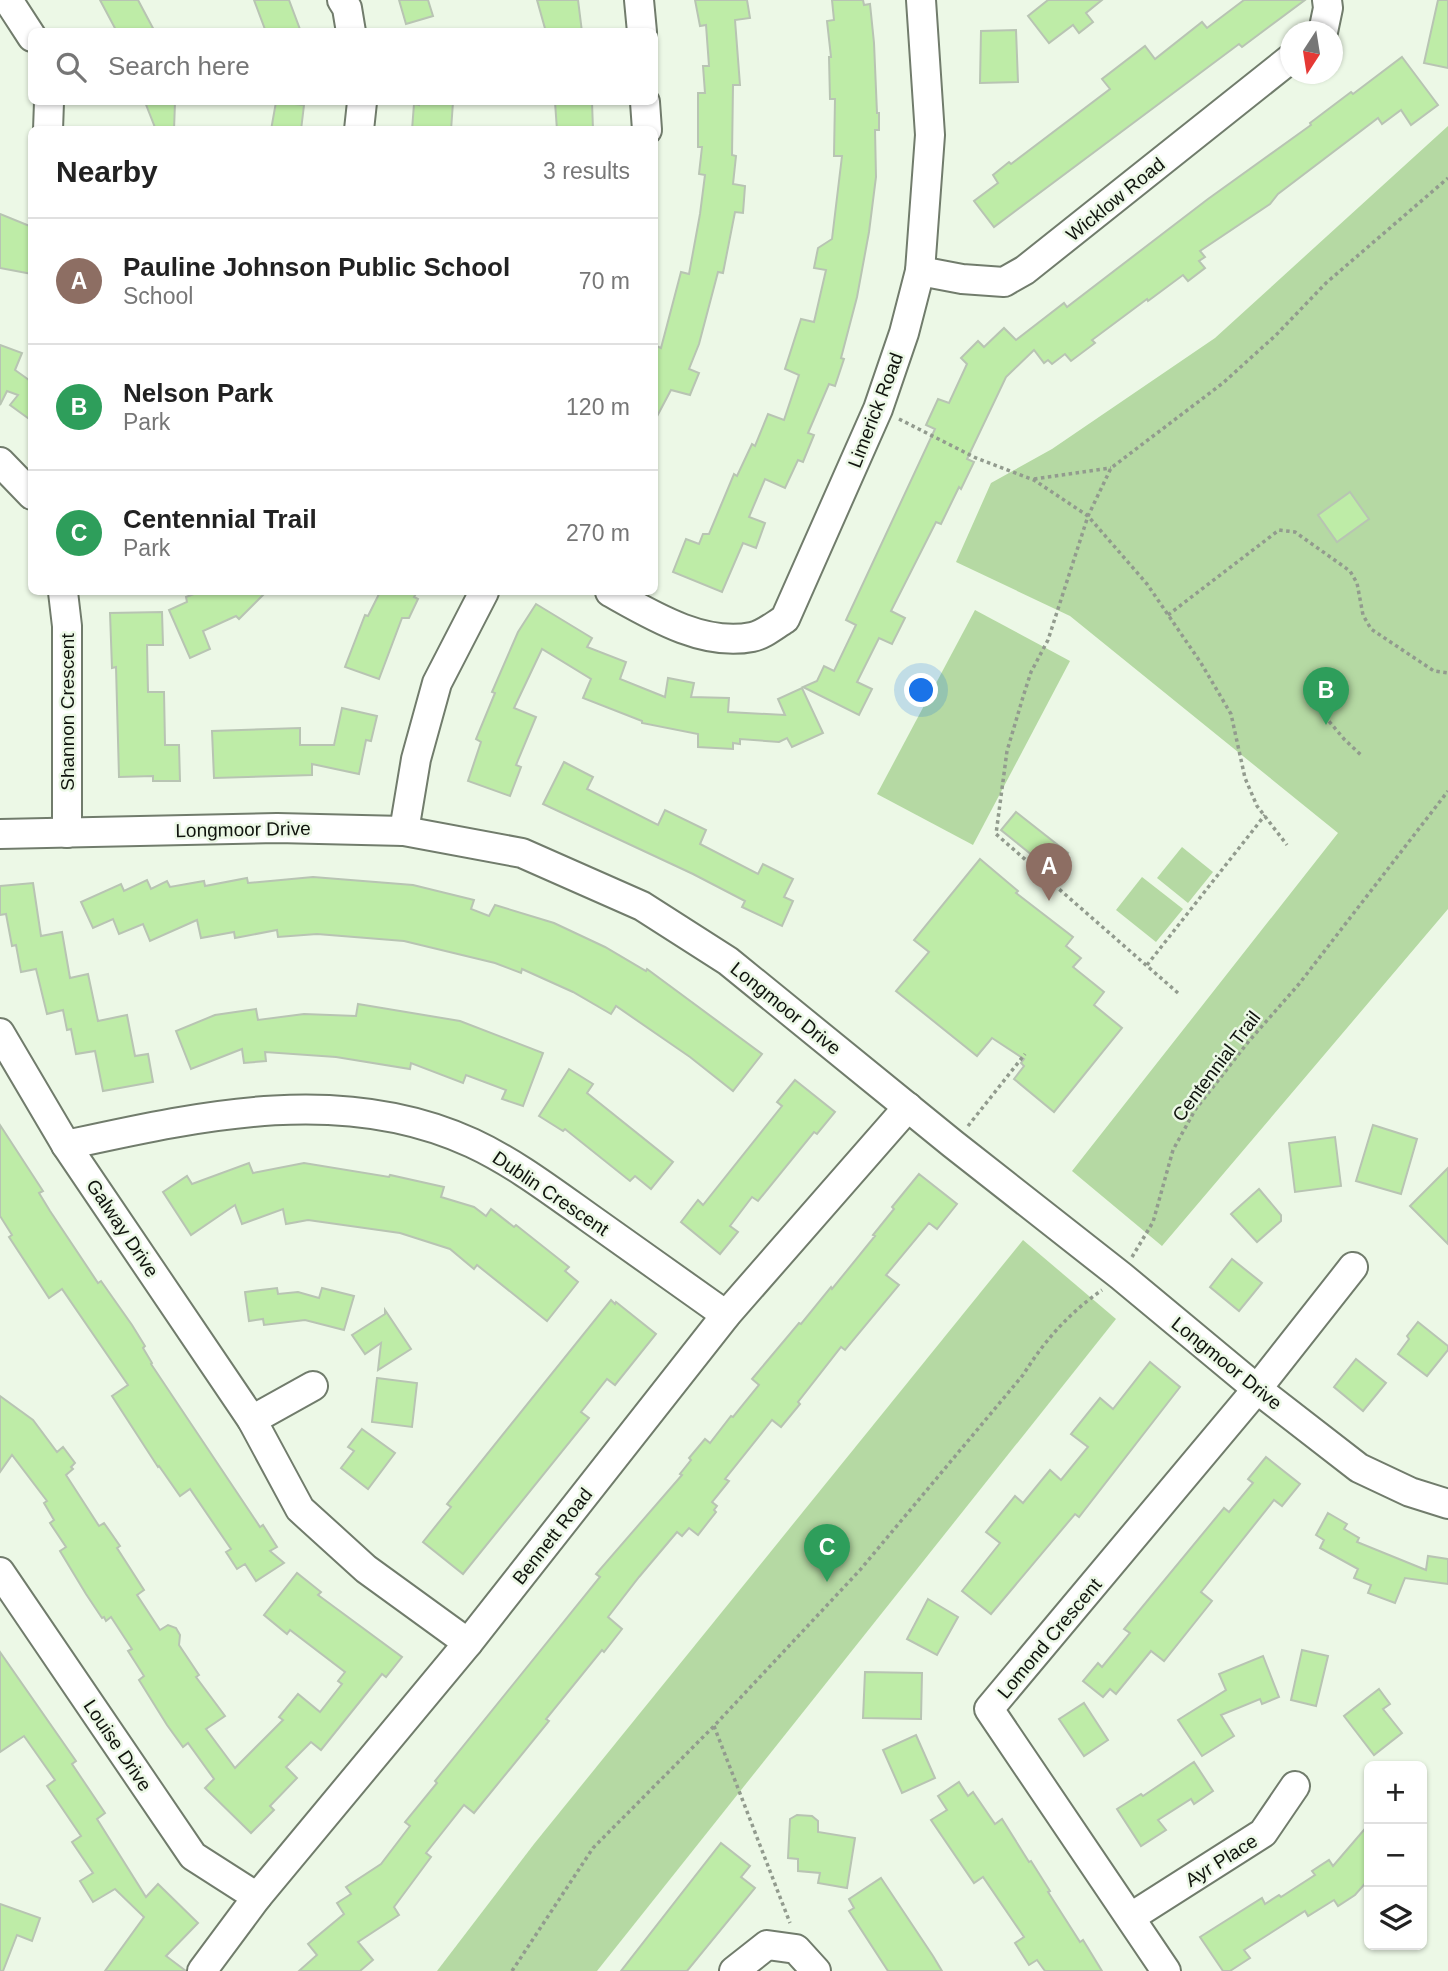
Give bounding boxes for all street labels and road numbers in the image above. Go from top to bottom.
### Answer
street label: Wicklow Road [1062,153,1169,245]
street label: Limerick Road [844,350,907,471]
street label: Shannon Crescent [57,633,78,791]
street label: Longmoor Drive [175,818,311,841]
street label: Longmoor Drive [727,958,845,1059]
street label: Centennial Trail [1168,1007,1265,1125]
street label: Dublin Crescent [489,1147,613,1240]
street label: Galway Drive [82,1176,163,1281]
street label: Longmoor Drive [1168,1313,1286,1414]
street label: Bennett Road [508,1484,596,1589]
street label: Lomond Crescent [993,1574,1106,1703]
street label: Louise Drive [79,1696,156,1795]
street label: Ayr Place [1181,1830,1261,1891]

